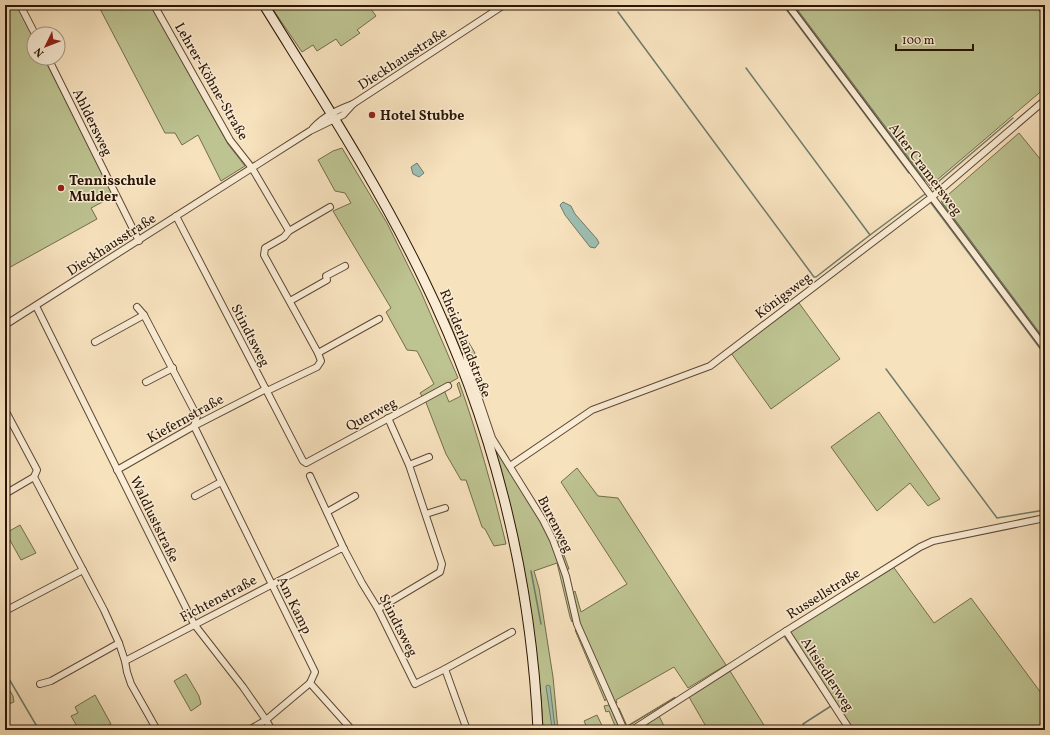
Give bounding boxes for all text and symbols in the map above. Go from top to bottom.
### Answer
street label: Lehrer-Köhne-Straße [169,20,252,144]
street label: Dieckhausstraße [355,23,451,95]
north arrow [26,26,66,66]
scale bar [896,26,973,52]
text: 100 m [902,33,935,49]
text: N [32,44,48,60]
street label: Ahldersweg [67,86,116,160]
place label: Hotel Stubbe [380,107,464,126]
marker: Hotel Stubbe [367,110,377,120]
street label: Alter Cramersweg [884,120,966,220]
place label: Tennisschule Mulder [69,172,156,207]
marker: Tennisschule Mulder [56,183,66,193]
street label: Dieckhausstraße [64,209,160,281]
street label: Königsweg [752,269,816,324]
street label: Rheiderlandstraße [434,287,495,401]
street label: Stindtsweg [226,301,274,370]
street label: Kiefernstraße [144,390,228,448]
street label: Querweg [343,394,401,437]
street label: Waldluststraße [125,473,183,566]
street label: Burenweg [532,493,577,556]
street label: Russellstraße [783,564,864,624]
street label: Fichtenstraße [177,571,261,628]
street label: Am Kamp [272,574,316,638]
street label: Stindtsweg [374,591,422,660]
street label: Altsiedlerweg [796,634,858,716]

